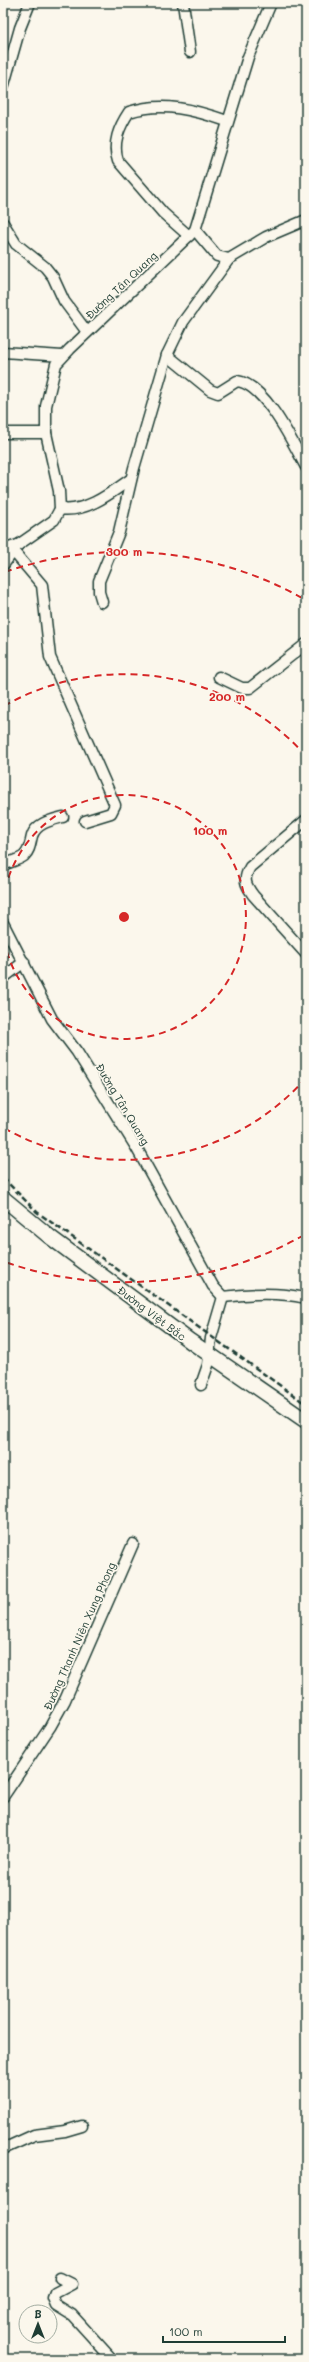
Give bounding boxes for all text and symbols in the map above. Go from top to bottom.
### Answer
street label: Đường Tân Quang [82,248,160,322]
text: 300 m [106,543,142,559]
text: 200 m [209,688,245,704]
text: 100 m [193,822,227,838]
centre of rings [117,910,131,924]
street label: Đường Tân Quang [93,1060,153,1148]
street label: Đường Việt Bắc [115,1282,189,1344]
street label: Đường Thanh Niên Xung Phong [39,1560,119,1712]
north arrow [18,2304,58,2344]
text: B [34,2306,42,2321]
scale bar [163,2318,285,2344]
text: 100 m [169,2323,203,2339]

